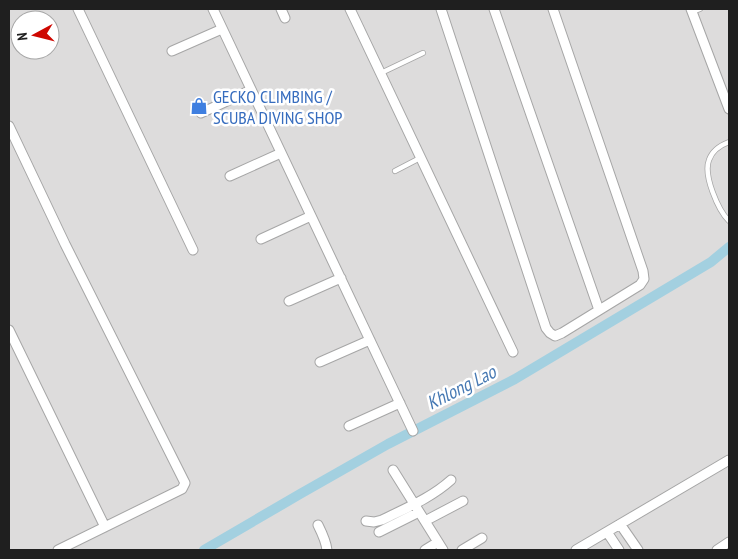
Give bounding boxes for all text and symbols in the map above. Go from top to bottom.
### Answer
north arrow [10,10,60,60]
text: N [13,32,31,41]
place label: GECKO CLIMBING / SCUBA DIVING SHOP [213,85,342,129]
shop icon: GECKO CLIMBING / SCUBA DIVING SHOP [189,96,209,116]
water label: Khlong Lao [422,359,501,415]

